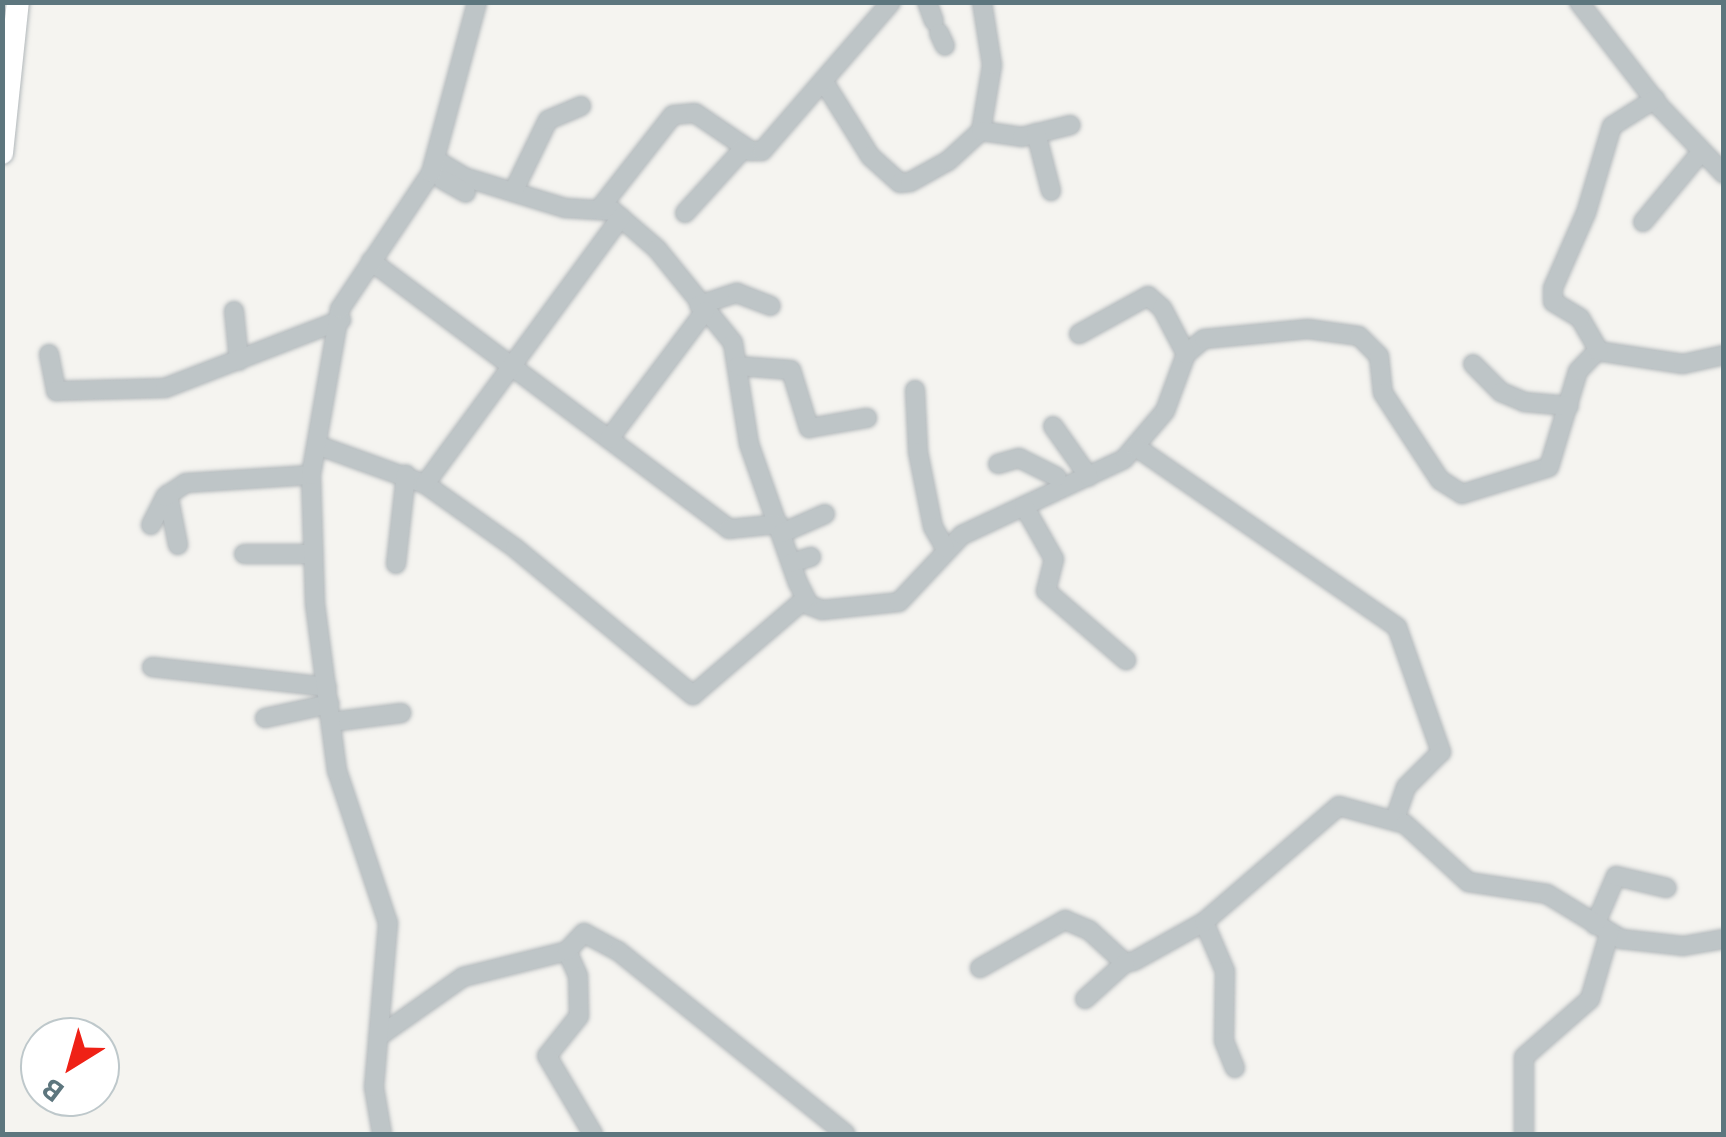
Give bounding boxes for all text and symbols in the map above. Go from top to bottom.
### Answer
north arrow [20,1017,120,1117]
text: B [36,1071,70,1108]

